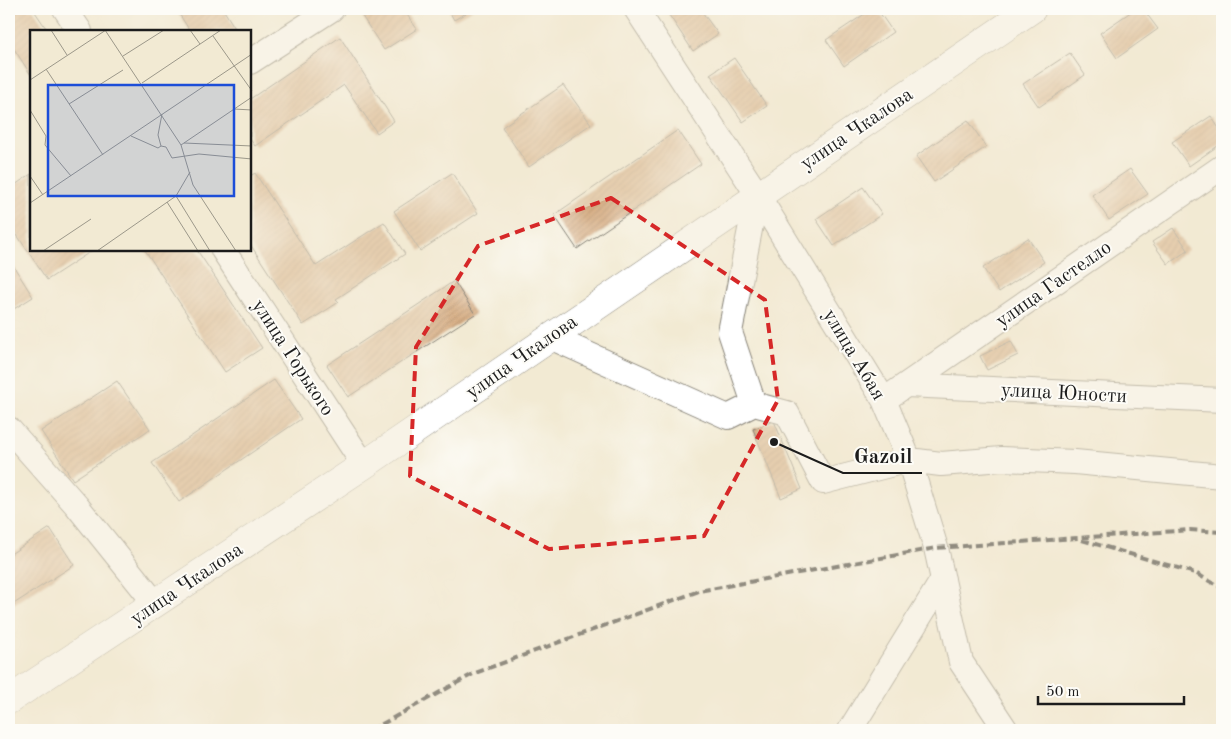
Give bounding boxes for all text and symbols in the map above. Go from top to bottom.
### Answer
inset map [30,30,251,251]
street label: улица Чкалова [797,85,917,175]
street label: улица Гастелло [993,237,1116,332]
street label: улица Горького [247,296,337,420]
street label: улица Абая [818,306,888,404]
street label: улица Чкалова [463,312,582,403]
street label: улица Юности [1000,381,1128,407]
callout: Gazoil [843,437,922,473]
text: Gazoil [854,447,912,468]
street label: улица Чкалова [127,540,247,630]
scale bar [1038,674,1185,706]
text: 50 m [1046,685,1080,700]

